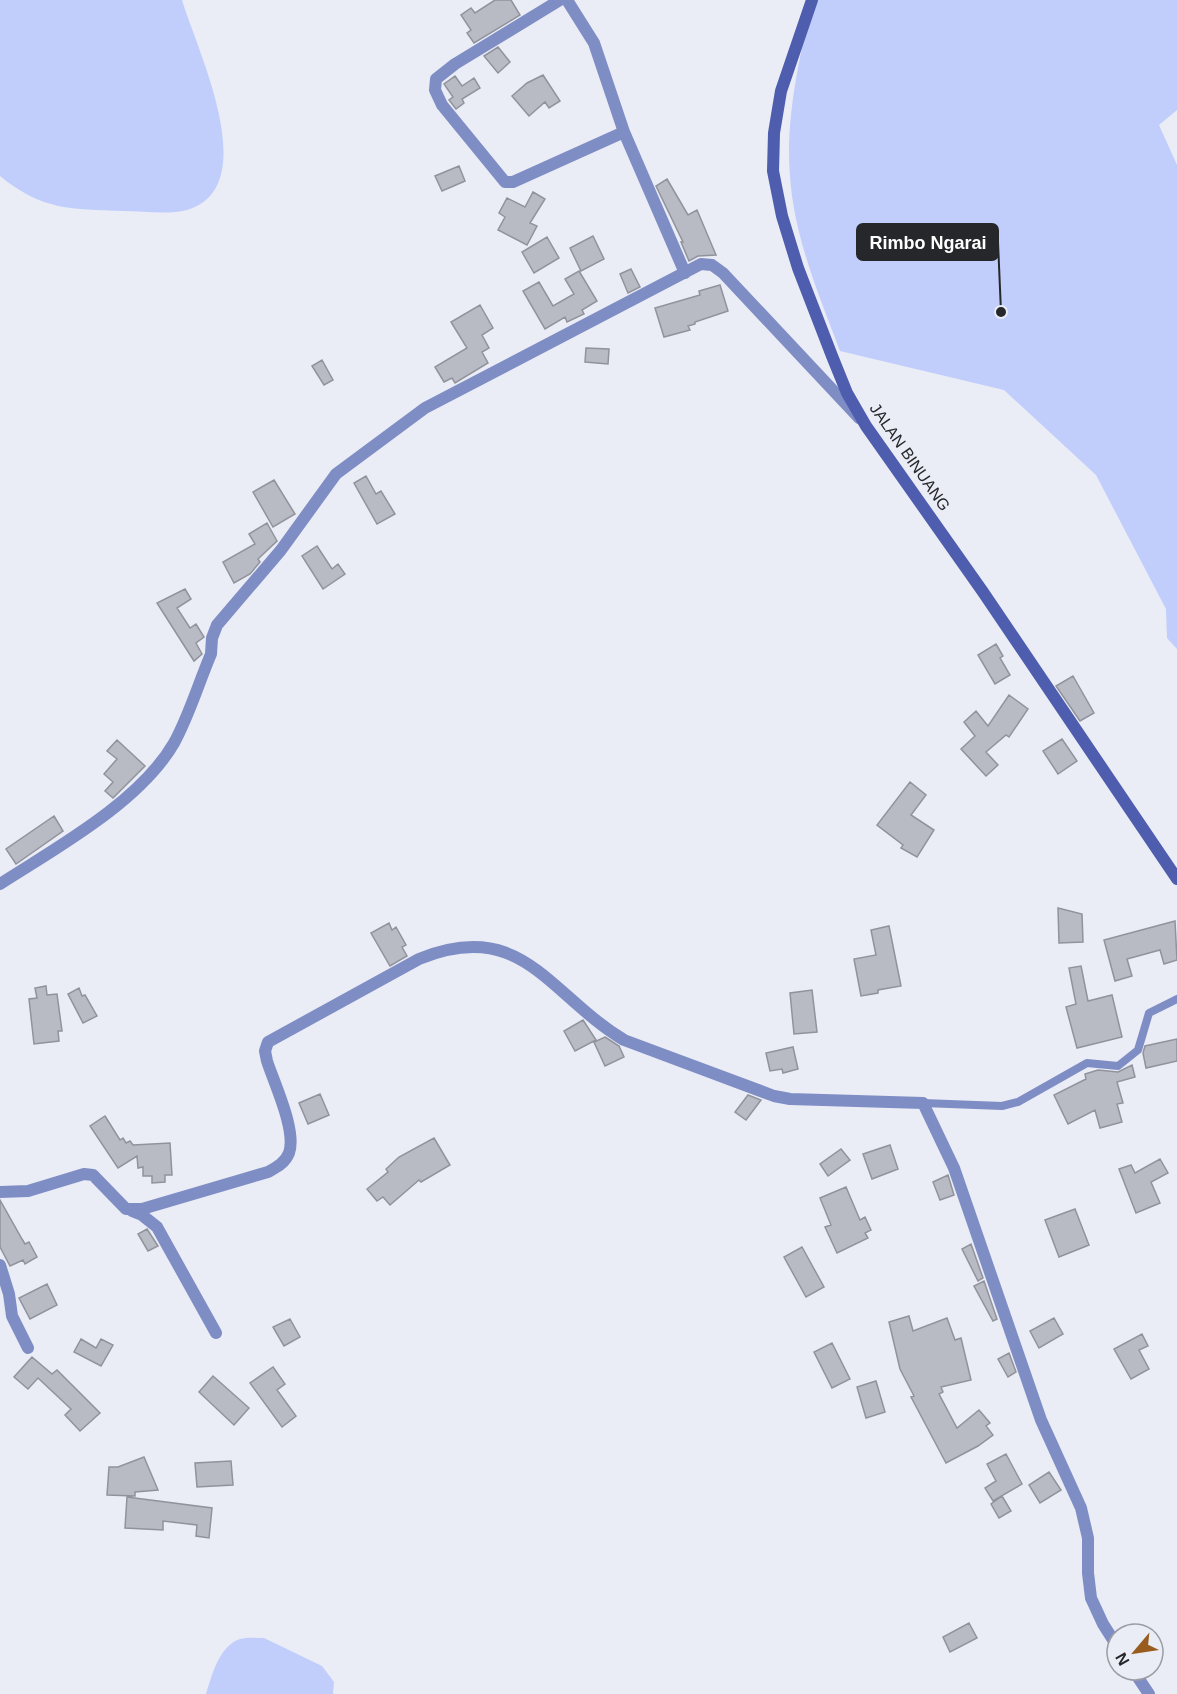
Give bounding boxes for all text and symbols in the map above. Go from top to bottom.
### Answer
callout: Rimbo Ngarai [857,224,998,260]
text: Rimbo Ngarai [869,233,987,253]
street label: JALAN BINUANG [867,400,953,514]
north arrow [1105,1622,1165,1682]
text: N [1112,1650,1133,1668]

